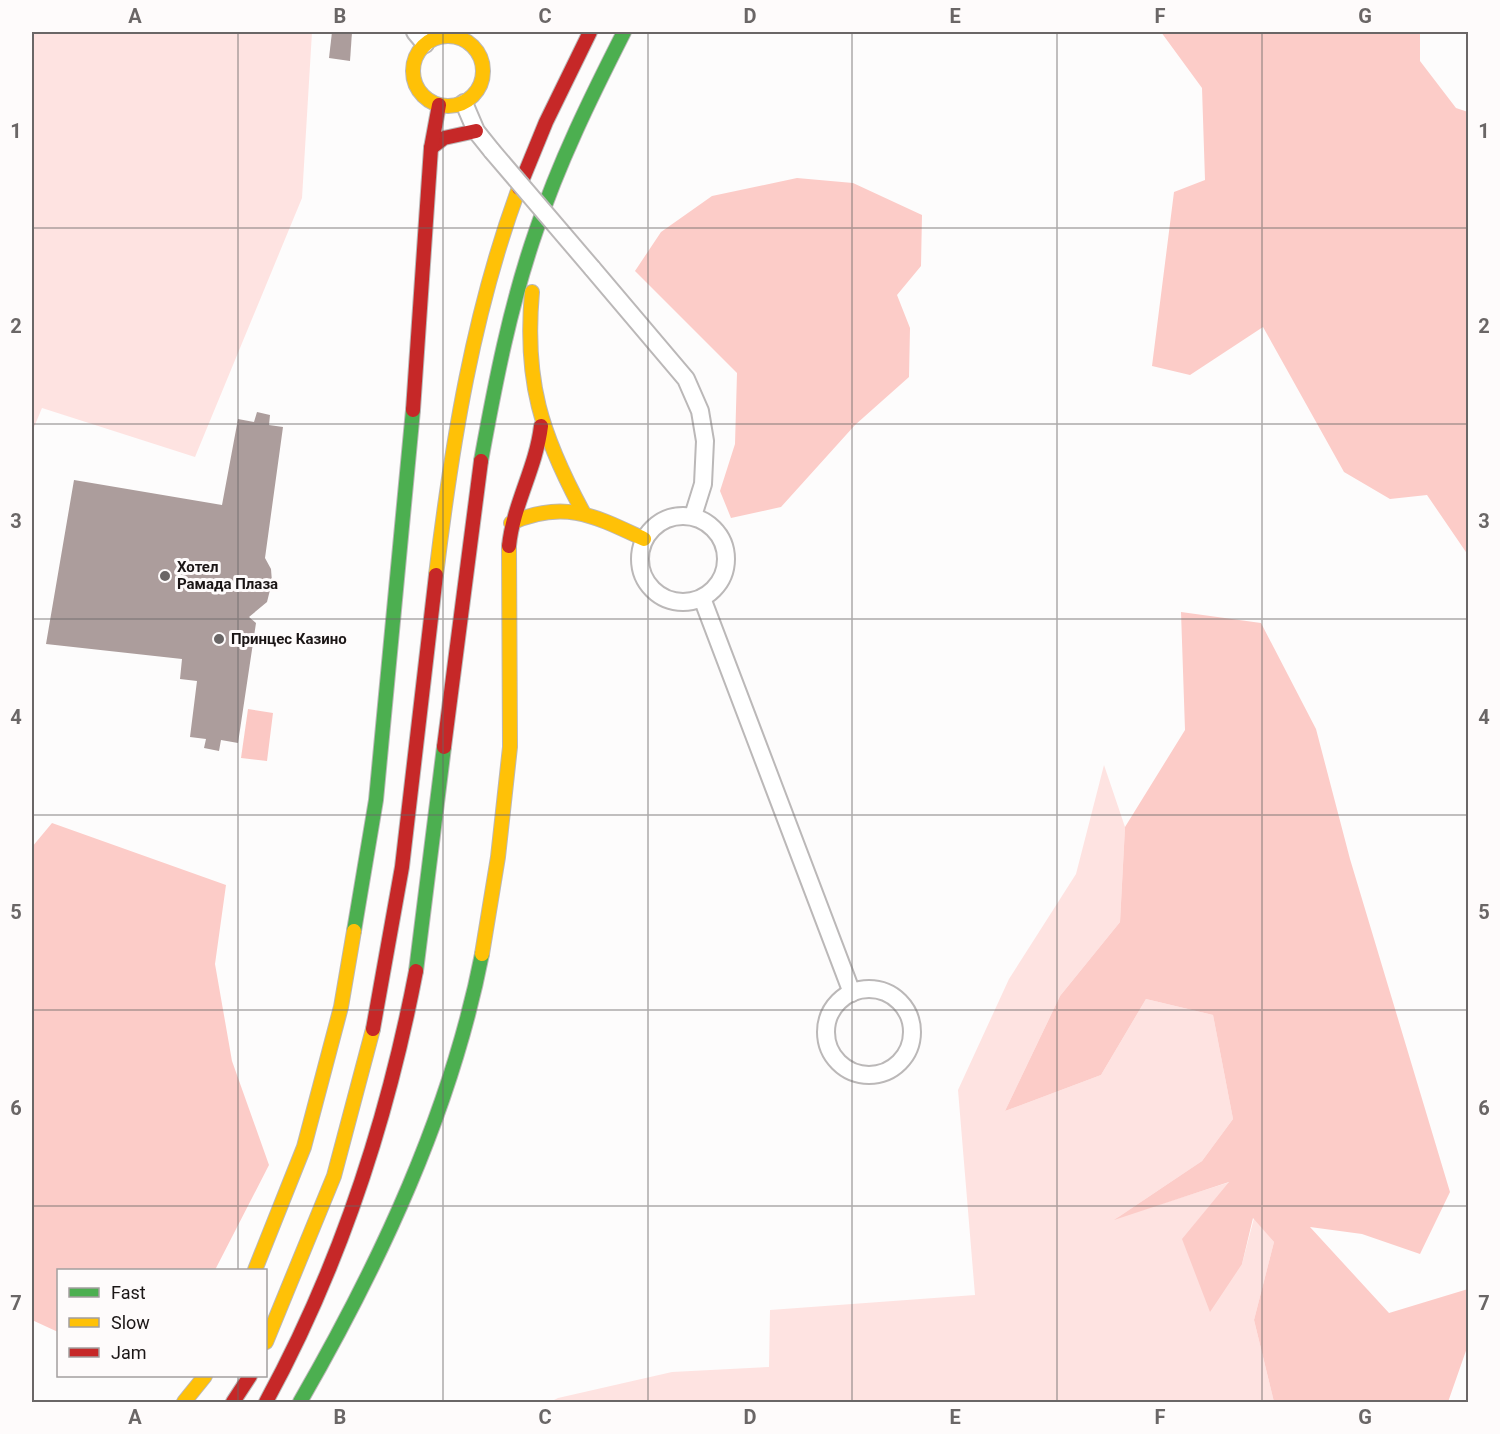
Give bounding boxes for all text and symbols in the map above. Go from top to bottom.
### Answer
text: A [128,4,142,28]
text: B [334,4,346,28]
text: C [538,4,552,28]
text: D [744,4,757,28]
text: E [949,4,961,28]
text: F [1155,4,1166,28]
text: G [1358,4,1372,28]
text: 1 [10,119,22,143]
text: 1 [1478,119,1490,143]
text: 2 [10,314,22,338]
text: 2 [1478,314,1490,338]
text: 3 [10,509,22,533]
text: 3 [1478,509,1490,533]
place label: Хотел Рамада Плаза [177,558,278,593]
marker: Хотел Рамада Плаза [158,569,172,583]
place label: Принцес Казино [231,630,347,648]
marker: Принцес Казино [212,632,226,646]
text: 4 [10,705,22,729]
text: 4 [1478,705,1490,729]
text: 5 [10,900,22,924]
text: 5 [1478,900,1490,924]
text: 6 [10,1096,22,1120]
text: 6 [1478,1096,1490,1120]
legend [57,1269,267,1377]
text: Fast [111,1282,146,1303]
text: 7 [10,1291,22,1315]
text: 7 [1478,1291,1490,1315]
text: Slow [111,1312,150,1333]
text: Jam [111,1342,147,1363]
text: A [128,1405,142,1429]
text: B [334,1405,346,1429]
text: C [538,1405,552,1429]
text: D [744,1405,757,1429]
text: E [949,1405,961,1429]
text: F [1155,1405,1166,1429]
text: G [1358,1405,1372,1429]

